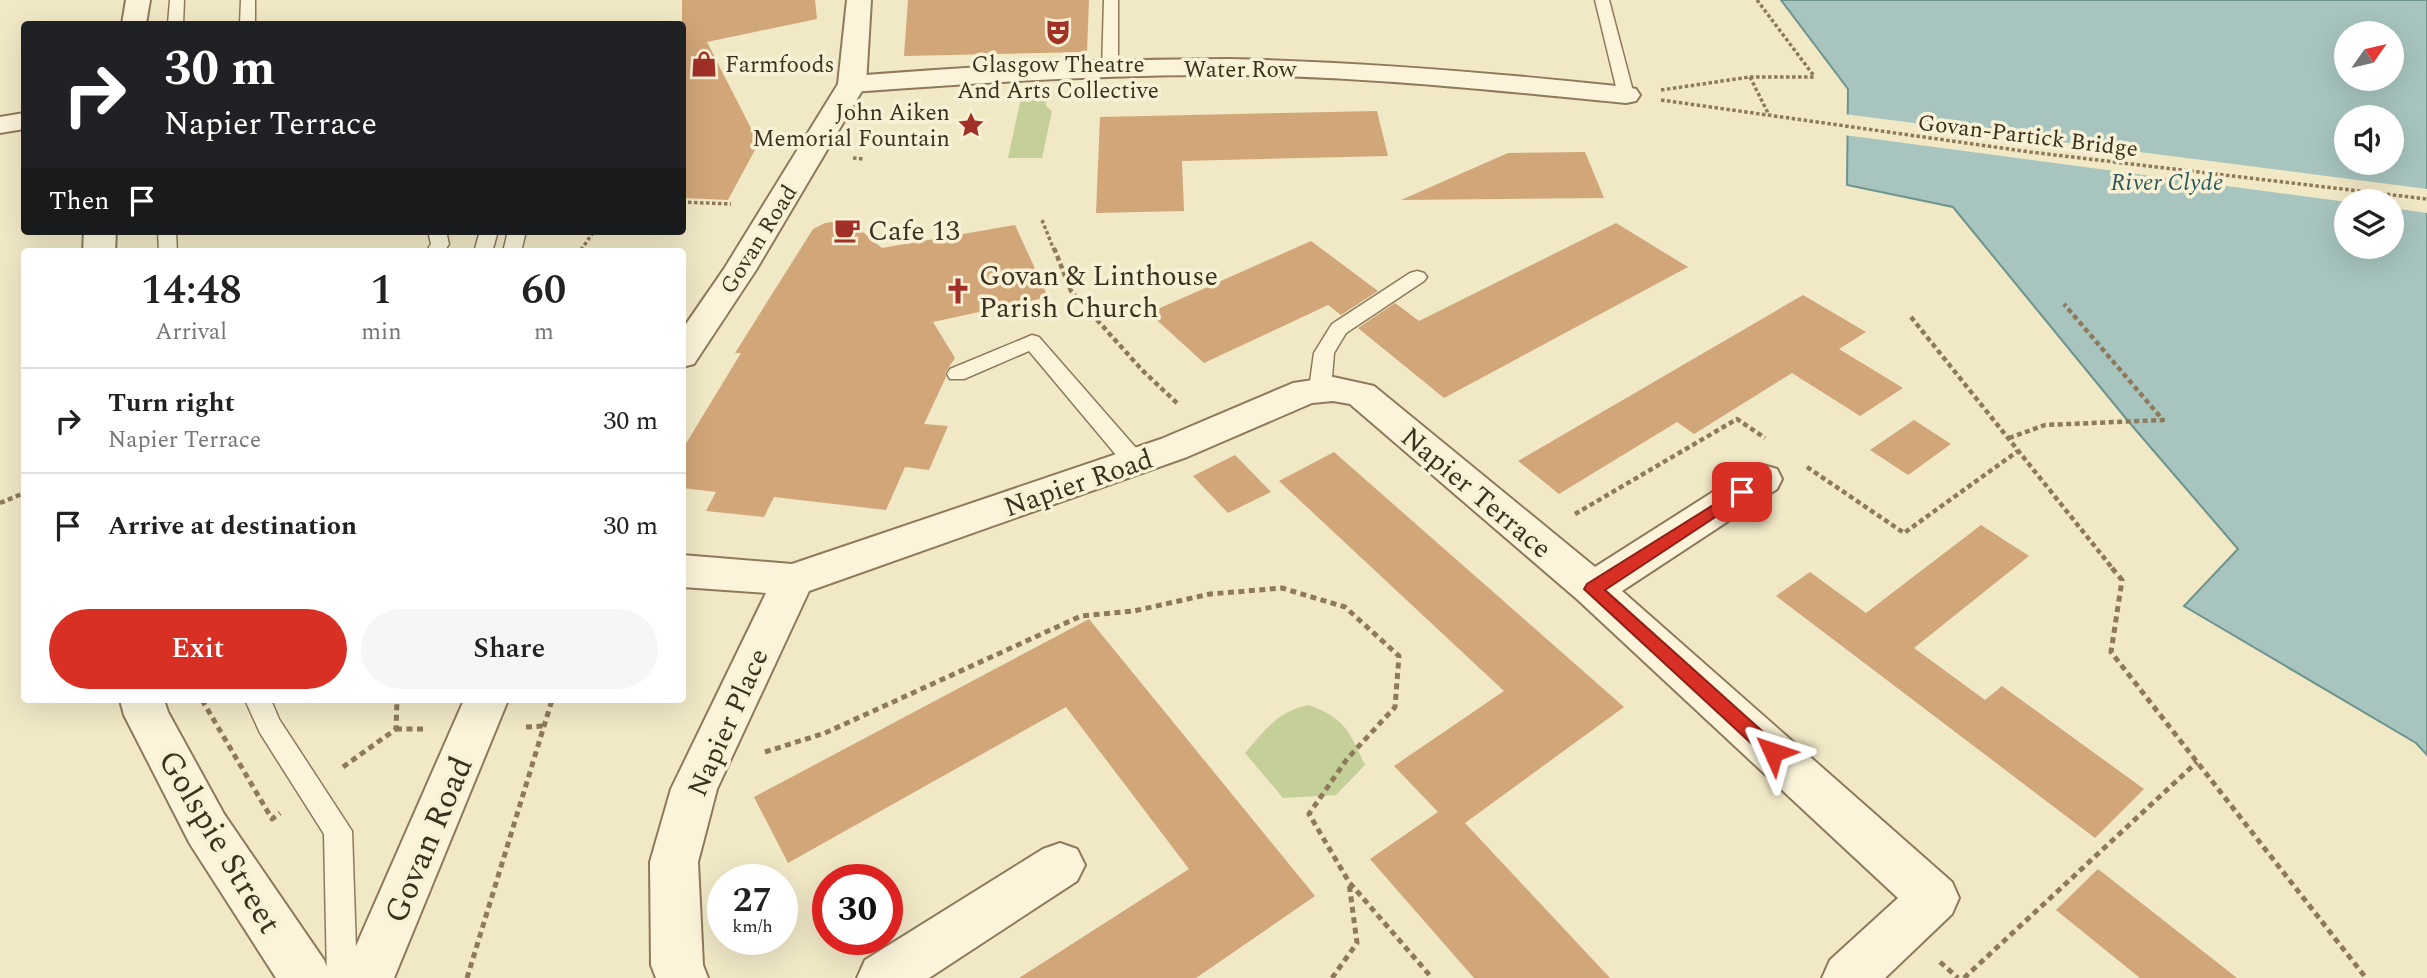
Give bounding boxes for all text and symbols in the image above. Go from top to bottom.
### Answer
theatre icon: Glasgow Theatre And Arts Collective [1043,17,1073,47]
north arrow [2334,21,2404,91]
map controls [2334,21,2404,259]
text: 30 m [164,32,275,107]
place label: Farmfoods [725,48,834,83]
place label: Glasgow Theatre And Arts Collective [957,48,1159,109]
icon: right [49,49,140,140]
shop icon: Farmfoods [689,49,719,79]
street label: Water Row [1184,53,1297,88]
place label: John Aiken Memorial Fountain [753,96,950,157]
text: Napier Terrace [164,100,377,149]
button: sound [2334,105,2404,175]
street label: Govan-Partick Bridge [1916,106,2140,167]
place icon: John Aiken Memorial Fountain [956,110,986,140]
water label: River Clyde [2111,165,2223,201]
street label: Govan Road [712,178,807,301]
text: Then [49,181,109,221]
icon: arrive [123,182,161,220]
button: layers [2334,189,2404,259]
place label: Cafe 13 [868,210,960,253]
cafe icon: Cafe 13 [832,215,862,245]
place label: Govan & Linthouse Parish Church [979,255,1218,330]
text: 14:48 [141,259,242,322]
text: 1 [370,259,393,322]
text: 60 [521,259,566,322]
church icon: Govan & Linthouse Parish Church [943,276,973,306]
text: Arrival [155,315,227,350]
text: min [361,315,402,350]
text: m [534,315,554,350]
text: Turn right [108,383,235,423]
text: 30 m [603,401,658,441]
icon: right [49,402,87,440]
street label: Napier Terrace [1391,417,1561,569]
text: Napier Terrace [108,423,261,458]
street label: Napier Road [998,438,1159,529]
pin [1712,462,1772,522]
icon: arrive [1723,473,1761,511]
text: Arrive at destination [108,506,357,546]
text: 30 m [603,506,658,546]
icon: arrive [49,507,87,545]
button: Exit [49,609,347,689]
button: Share [361,609,658,689]
street label: Napier Place [676,641,780,804]
position arrow [1736,715,1810,789]
street label: Golspie Street [145,740,294,944]
street label: Govan Road [371,749,486,931]
speed limit sign: 30 [812,864,903,955]
text: 27 [733,874,772,927]
text: km/h [732,913,773,940]

